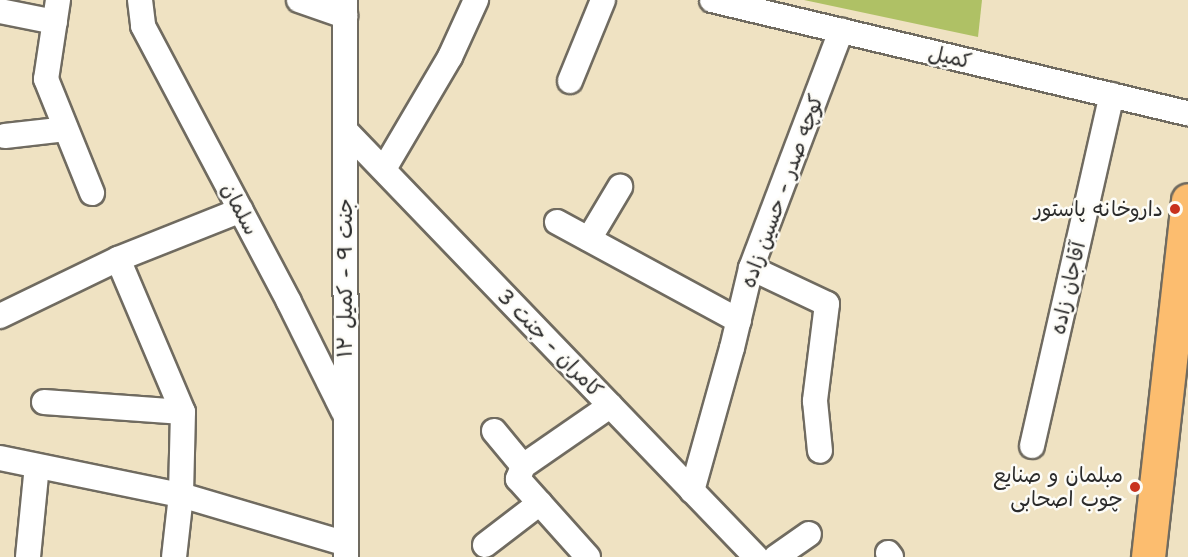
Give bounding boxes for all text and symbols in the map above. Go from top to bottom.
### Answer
street label: کمیل [926,40,974,74]
street label: کوچه صدر - حسین زاده [735,91,829,291]
street label: سلمان [216,179,264,239]
place label: داروخانه پاستور [1034,196,1163,222]
street label: جنت 9 - کمیل ۱۲ [332,198,358,358]
marker: داروخانه پاستور [1168,202,1182,216]
street label: آقاجان زاده [1045,239,1091,337]
street label: کامران - جنت 3 [492,283,608,403]
place label: مبلمان و صنایع چوب اصحابی [993,462,1123,512]
marker: مبلمان و صنایع چوب اصحابی [1128,480,1142,494]

